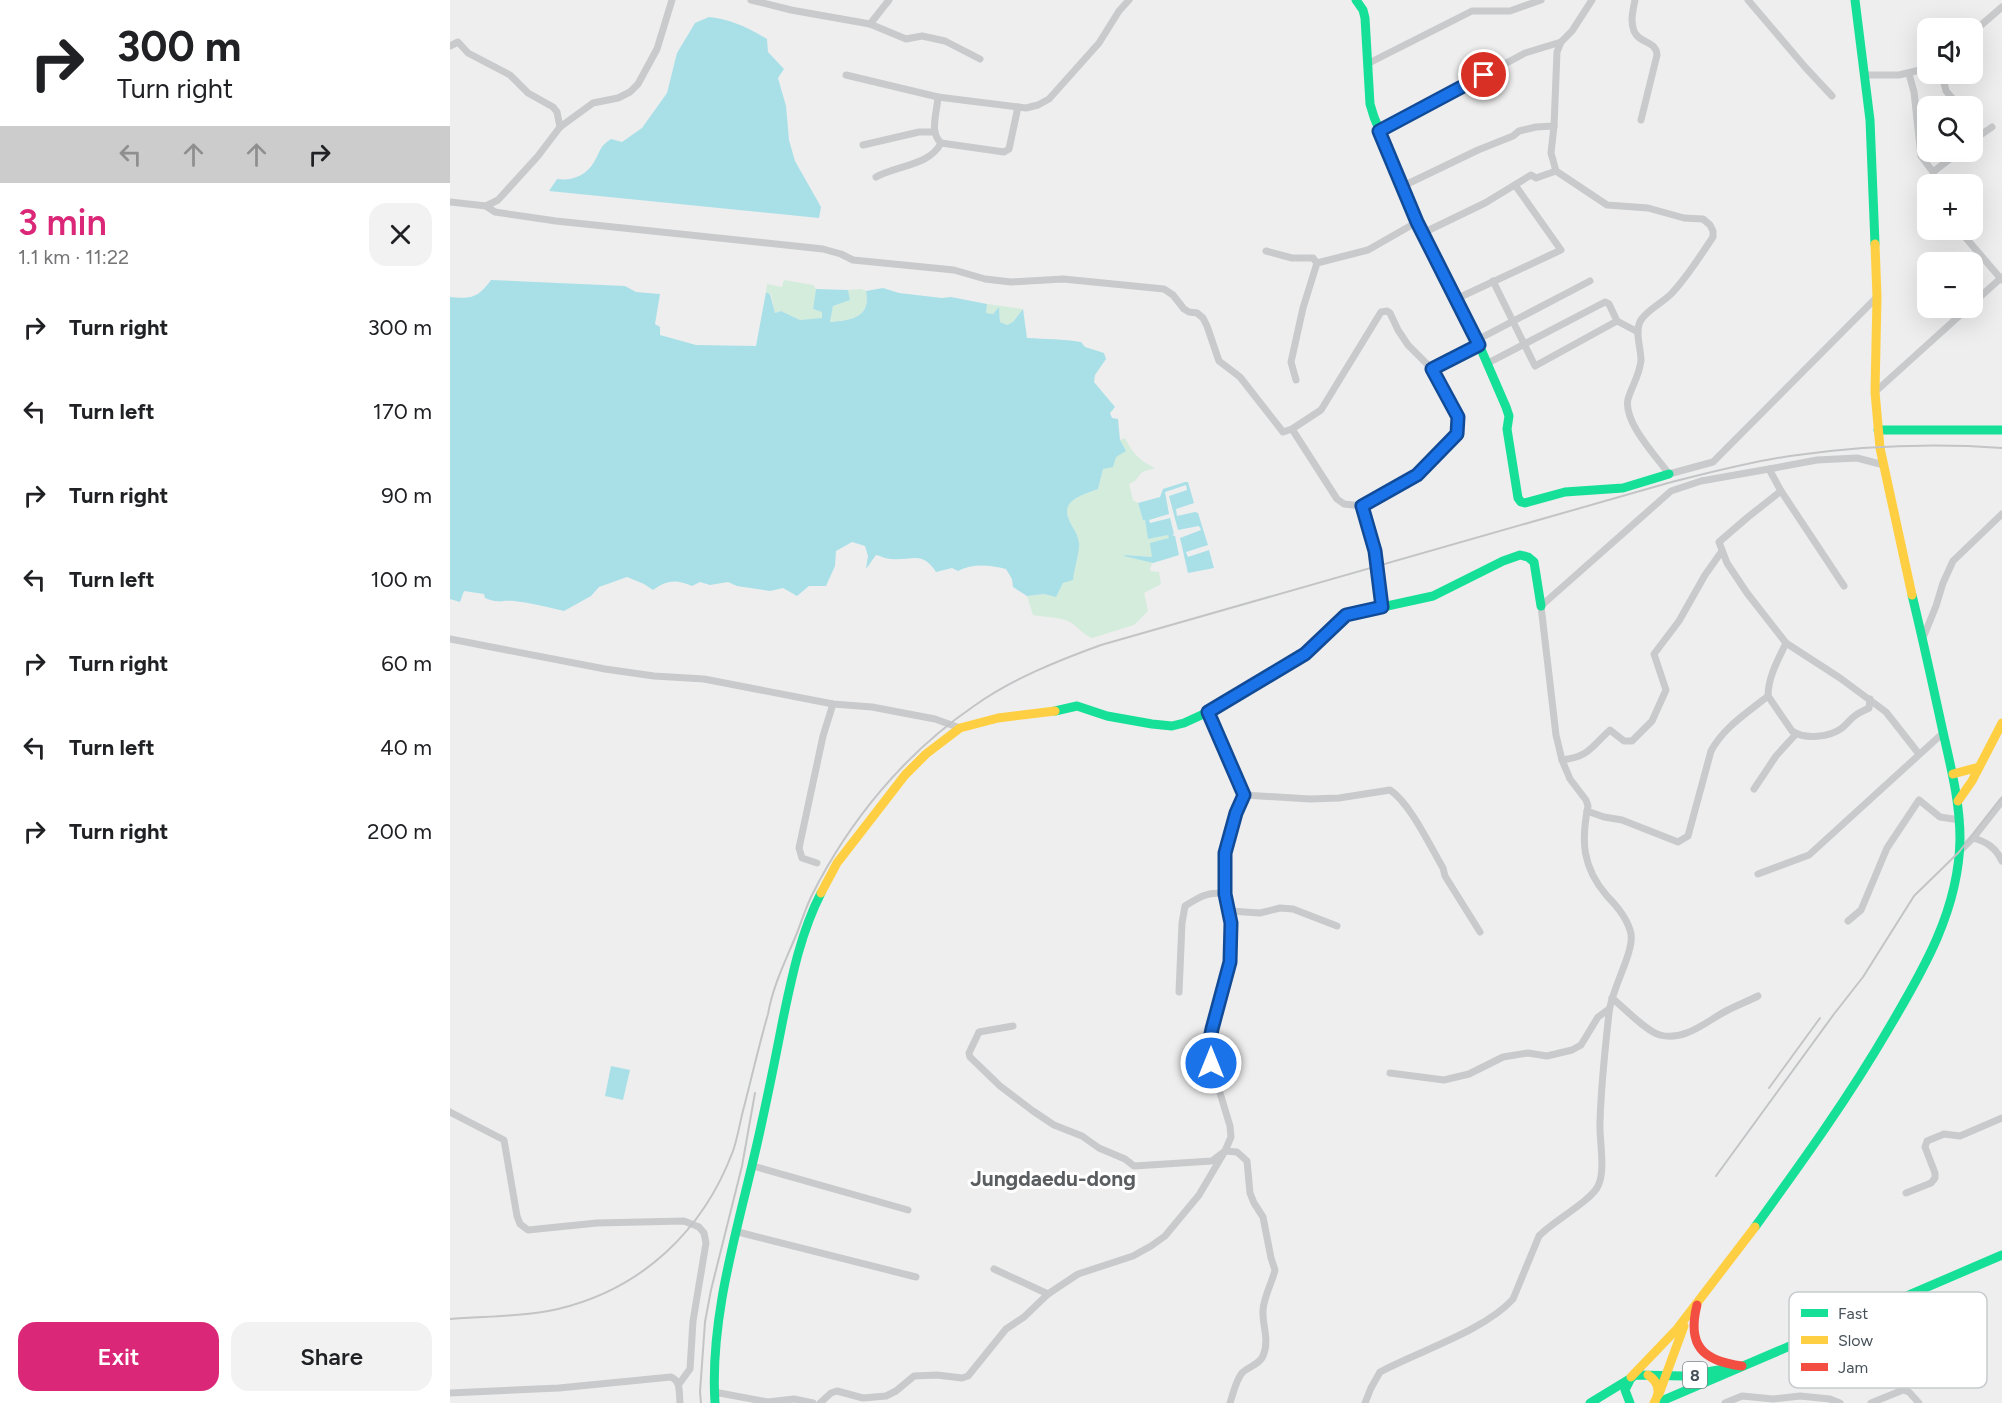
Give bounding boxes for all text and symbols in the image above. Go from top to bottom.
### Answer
map controls [1917,18,1983,318]
button: sound [1917,18,1983,84]
text: 300 m [117,21,241,72]
icon: right [18,24,96,102]
pin [1458,49,1509,100]
icon: arrive [1467,58,1500,91]
text: Turn right [117,72,233,105]
button: search [1917,96,1983,162]
icon: left [114,138,147,171]
icon: ahead [177,138,210,171]
icon: ahead [240,138,273,171]
icon: right [303,138,336,171]
button: + [1917,174,1983,240]
text: 3 min [18,201,107,244]
button: close [369,203,432,266]
text: 1.1 km · 11:22 [18,245,129,269]
button: − [1917,252,1983,318]
icon: right [18,311,51,344]
text: Turn right [69,314,168,341]
text: 300 m [368,314,432,341]
icon: left [18,395,51,428]
text: Turn left [69,398,155,425]
text: 170 m [373,398,432,425]
icon: right [18,479,51,512]
text: Turn right [69,482,168,509]
text: 90 m [381,482,432,509]
icon: left [18,563,51,596]
text: Turn left [69,566,155,593]
text: 100 m [371,566,432,593]
icon: right [18,647,51,680]
text: Turn right [69,650,168,677]
text: 60 m [381,650,432,677]
icon: left [18,731,51,764]
text: Turn left [69,734,155,761]
text: 40 m [380,734,432,761]
icon: right [18,815,51,848]
text: Turn right [69,818,168,845]
text: 200 m [367,818,432,845]
position arrow [1179,1031,1243,1095]
district label: Jungdaedu-dong [970,1166,1136,1191]
legend [1789,1292,1987,1388]
text: Fast [1838,1304,1868,1323]
button: Exit [18,1322,219,1391]
button: Share [231,1322,432,1391]
text: Slow [1838,1331,1873,1350]
text: Jam [1838,1358,1868,1377]
road number: 8 [1683,1362,1707,1388]

